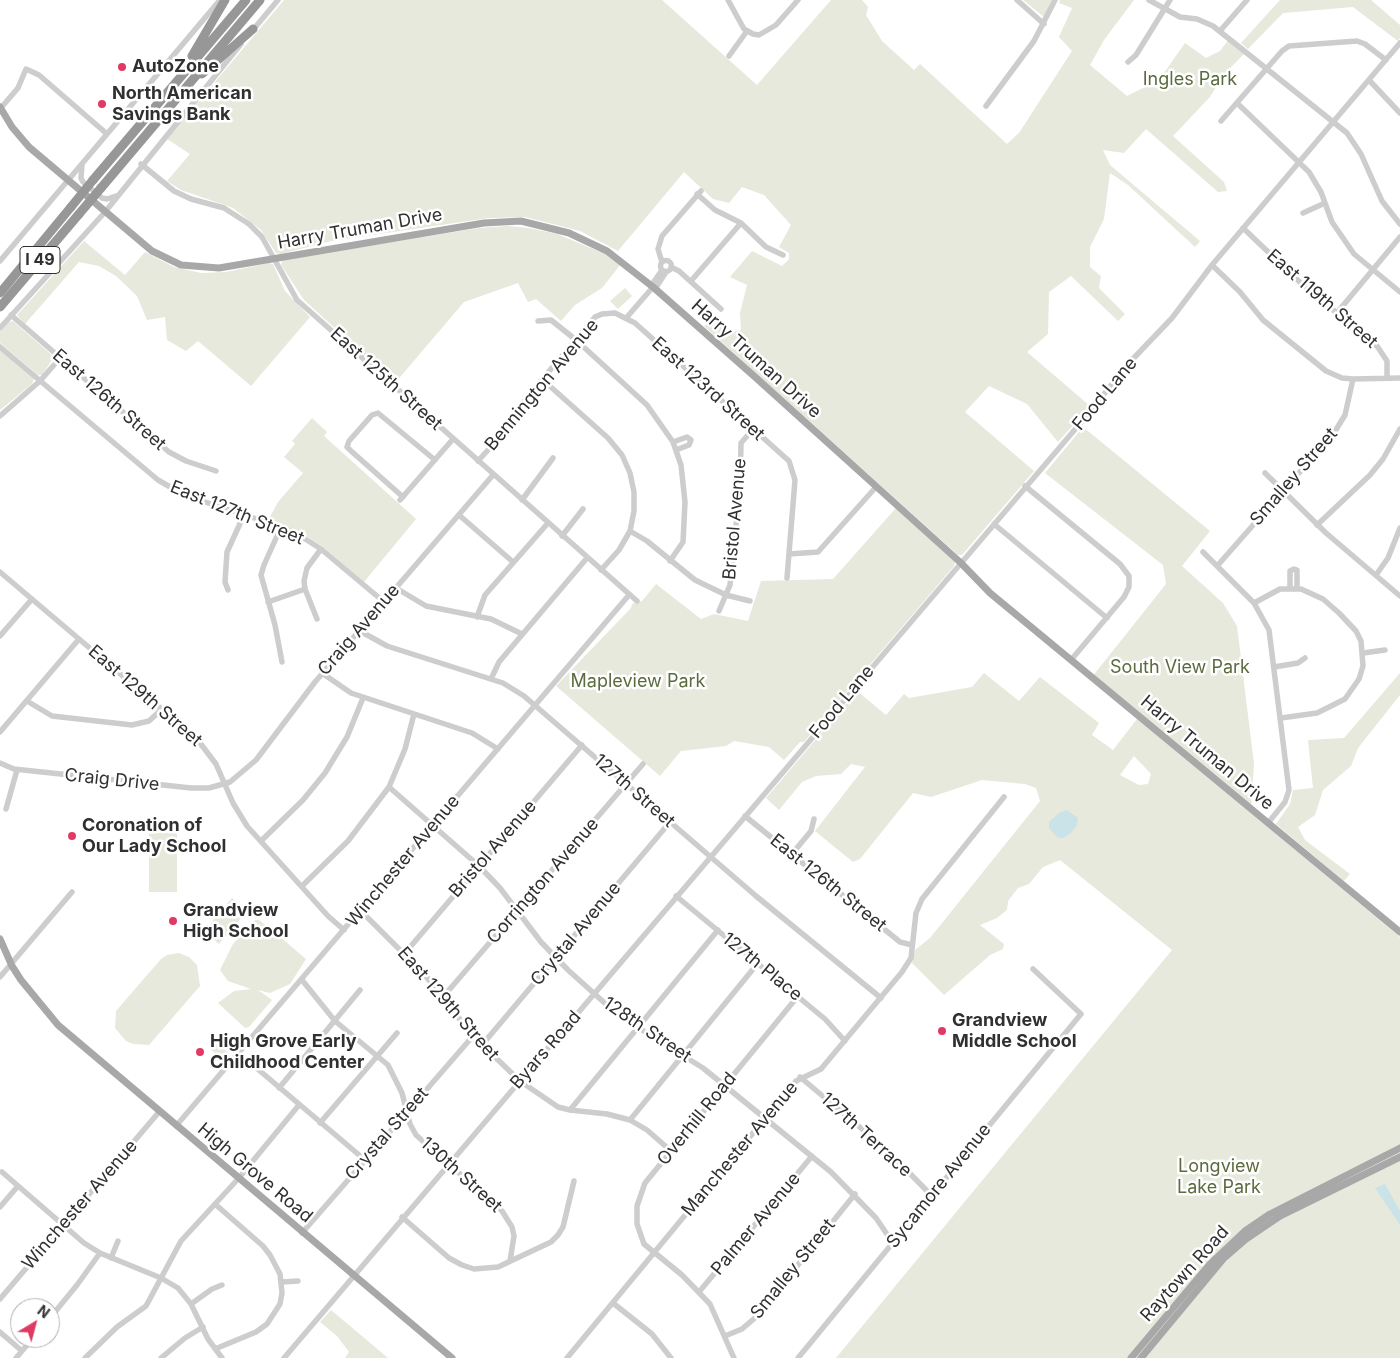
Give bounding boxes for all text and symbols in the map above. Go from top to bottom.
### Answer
place label: AutoZone [132,56,219,78]
marker: AutoZone [116,61,128,73]
park label: Ingles Park [1143,69,1237,91]
place label: North American Savings Bank [112,83,252,126]
marker: North American Savings Bank [96,98,108,110]
street label: Harry Truman Drive [276,204,444,254]
street label: East 119th Street [1262,245,1382,353]
road number: I 49 [20,246,60,274]
street label: Harry Truman Drive [687,295,825,423]
street label: Bennington Avenue [481,315,603,455]
street label: East 125th Street [326,323,446,435]
street label: East 123rd Street [647,333,769,445]
street label: East 126th Street [48,345,170,455]
street label: Food Lane [1068,353,1142,435]
street label: Smalley Street [1246,424,1342,530]
street label: Bristol Avenue [719,457,751,581]
street label: East 127th Street [167,476,307,550]
street label: Craig Avenue [314,580,404,680]
street label: East 129th Street [84,641,206,751]
park label: South View Park [1110,657,1250,679]
street label: Food Lane [805,661,879,743]
park label: Mapleview Park [571,671,705,693]
street label: Harry Truman Drive [1136,691,1278,815]
street label: 127th Street [589,750,679,832]
street label: Craig Drive [64,764,160,796]
street label: Winchester Avenue [342,791,464,931]
street label: Bristol Avenue [445,796,541,902]
street label: Corrington Avenue [483,814,603,948]
place label: Coronation of Our Lady School [82,815,226,858]
marker: Coronation of Our Lady School [66,830,78,842]
street label: East 126th Street [766,830,890,936]
street label: Crystal Avenue [526,878,626,990]
place label: Grandview High School [183,900,289,942]
marker: Grandview High School [167,915,179,927]
street label: 127th Place [718,928,806,1006]
street label: East 129th Street [393,943,503,1065]
street label: 128th Street [599,993,695,1067]
street label: Byars Road [506,1006,586,1094]
place label: Grandview Middle School [952,1010,1077,1052]
marker: Grandview Middle School [936,1025,948,1037]
place label: High Grove Early Childhood Center [210,1031,364,1074]
marker: High Grove Early Childhood Center [194,1046,206,1058]
street label: Overhill Road [653,1068,741,1170]
street label: Manchester Avenue [677,1077,803,1221]
street label: Crystal Street [341,1083,433,1185]
street label: 127th Terrace [816,1088,916,1182]
street label: High Grove Road [193,1119,317,1227]
street label: Sycamore Avenue [882,1119,996,1253]
street label: 130th Street [416,1133,506,1217]
street label: Winchester Avenue [18,1136,142,1274]
park label: Longview Lake Park [1177,1156,1261,1198]
street label: Palmer Avenue [707,1168,805,1280]
street label: Smalley Street [746,1215,840,1323]
street label: Raytown Road [1136,1222,1234,1326]
north arrow [10,1298,60,1348]
text: N [34,1301,53,1321]

